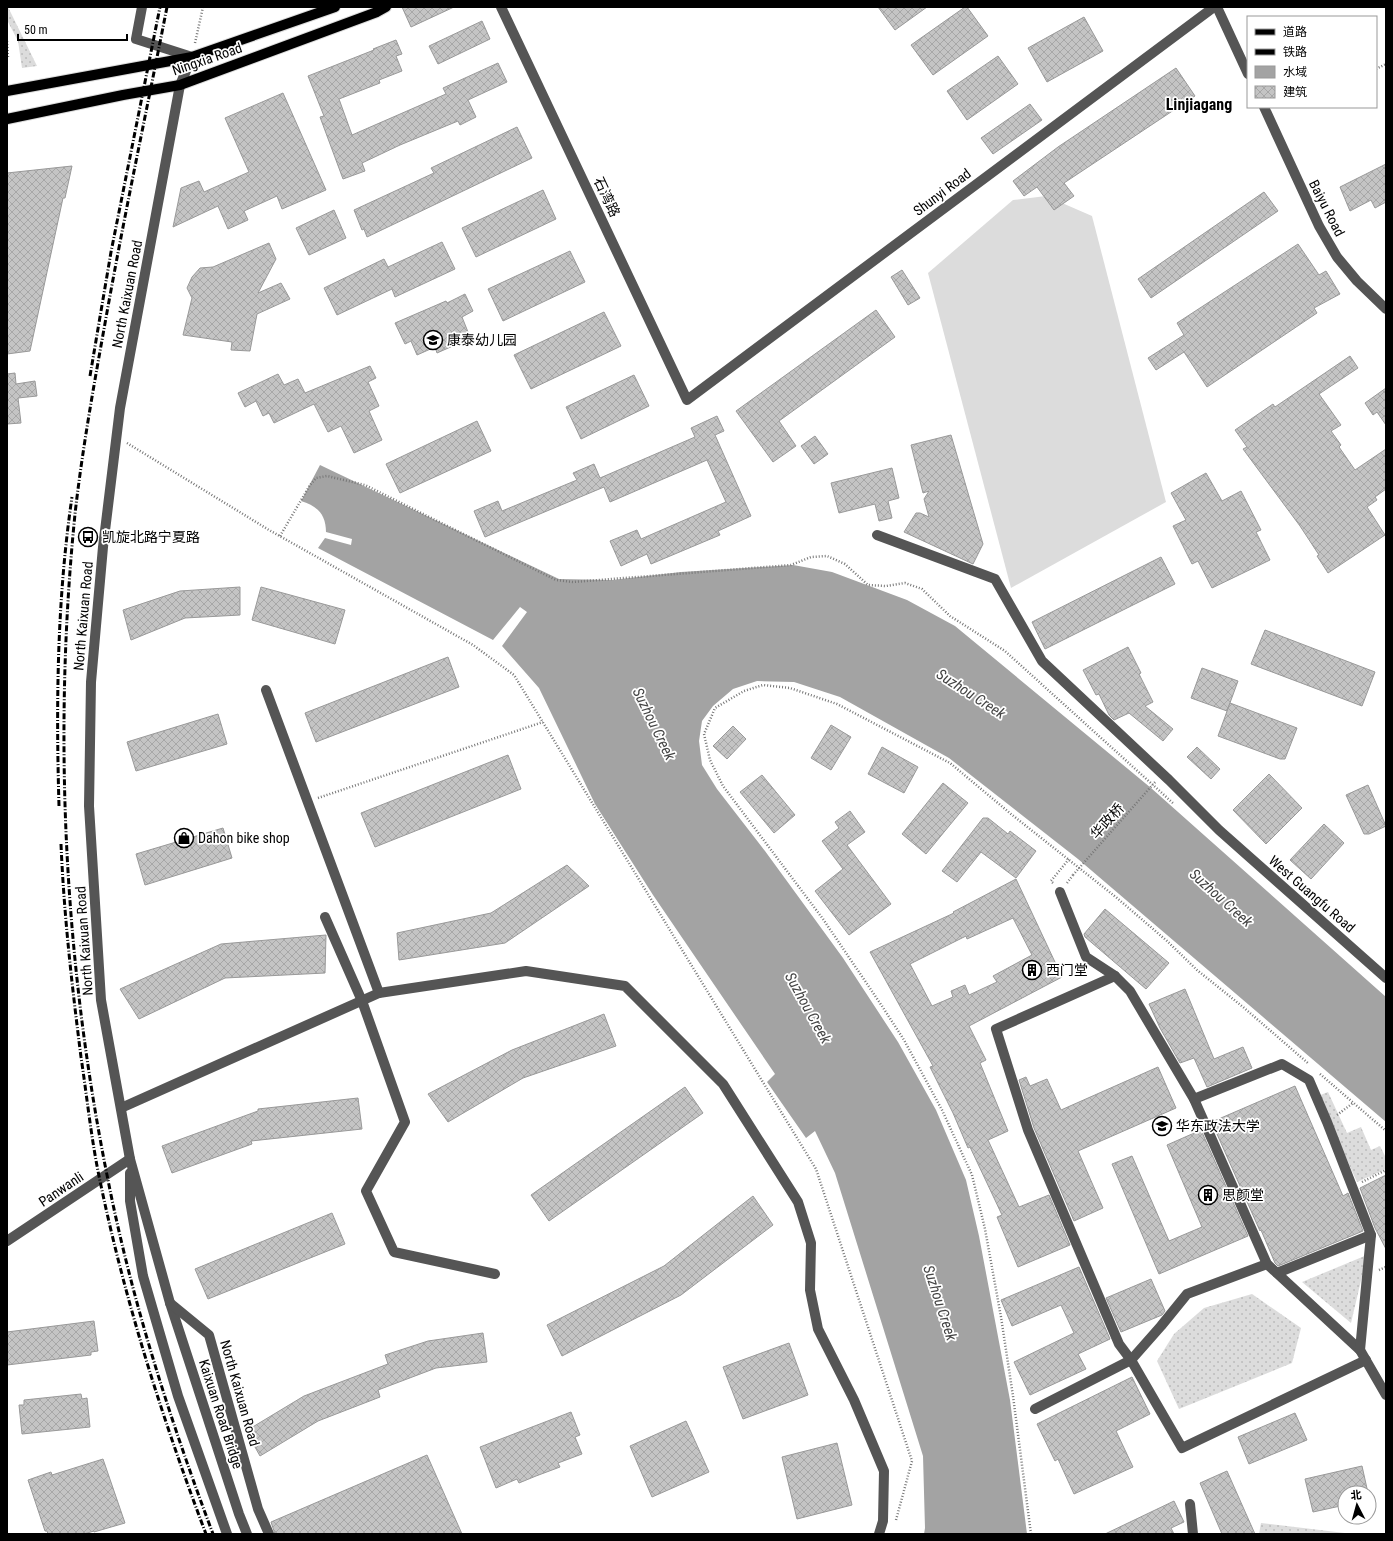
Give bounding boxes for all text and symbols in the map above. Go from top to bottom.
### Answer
scale bar [18,16,127,42]
legend [1247,16,1377,108]
text: 50 m [24,23,48,37]
text: 道路 [1283,25,1307,39]
street label: Ningxia Road [170,40,244,78]
text: 铁路 [1283,45,1307,59]
text: 水域 [1283,65,1307,79]
text: 建筑 [1283,85,1307,99]
district label: Linjiagang [1166,95,1232,114]
street label: Shunyi Road [910,165,974,219]
street label: 石湾路 [591,175,623,219]
street label: Baiyu Road [1306,177,1348,239]
street label: North Kaixuan Road [109,239,145,349]
school or university icon: 康泰幼儿园 [422,329,444,351]
place label: 康泰幼儿园 [447,332,517,348]
bus stop icon: 凯旋北路宁夏路 [77,526,99,548]
place label: 凯旋北路宁夏路 [102,529,200,545]
street label: North Kaixuan Road [70,561,96,671]
water label: Suzhou Creek [933,665,1009,723]
water label: Suzhou Creek [629,685,679,764]
street label: 华政桥 [1087,800,1127,842]
shop icon: Dahon bike shop [173,827,195,849]
place label: Dahon bike shop [198,830,290,846]
street label: West Guangfu Road [1266,852,1358,936]
water label: Suzhou Creek [1186,865,1257,931]
street label: North Kaixuan Road [72,886,96,996]
building icon: 西门堂 [1021,959,1043,981]
place label: 西门堂 [1046,962,1088,978]
water label: Suzhou Creek [781,969,835,1047]
school or university icon: 华东政法大学 [1151,1115,1173,1137]
place label: 华东政法大学 [1176,1118,1260,1134]
street label: Panwanli [36,1168,86,1210]
building icon: 思颜堂 [1197,1184,1219,1206]
place label: 思颜堂 [1222,1187,1264,1203]
water label: Suzhou Creek [919,1263,961,1344]
street label: North Kaixuan Road [217,1338,263,1448]
street label: Kaixuan Road Bridge [196,1357,246,1471]
north arrow [1337,1485,1377,1525]
text: 北 [1350,1489,1362,1503]

